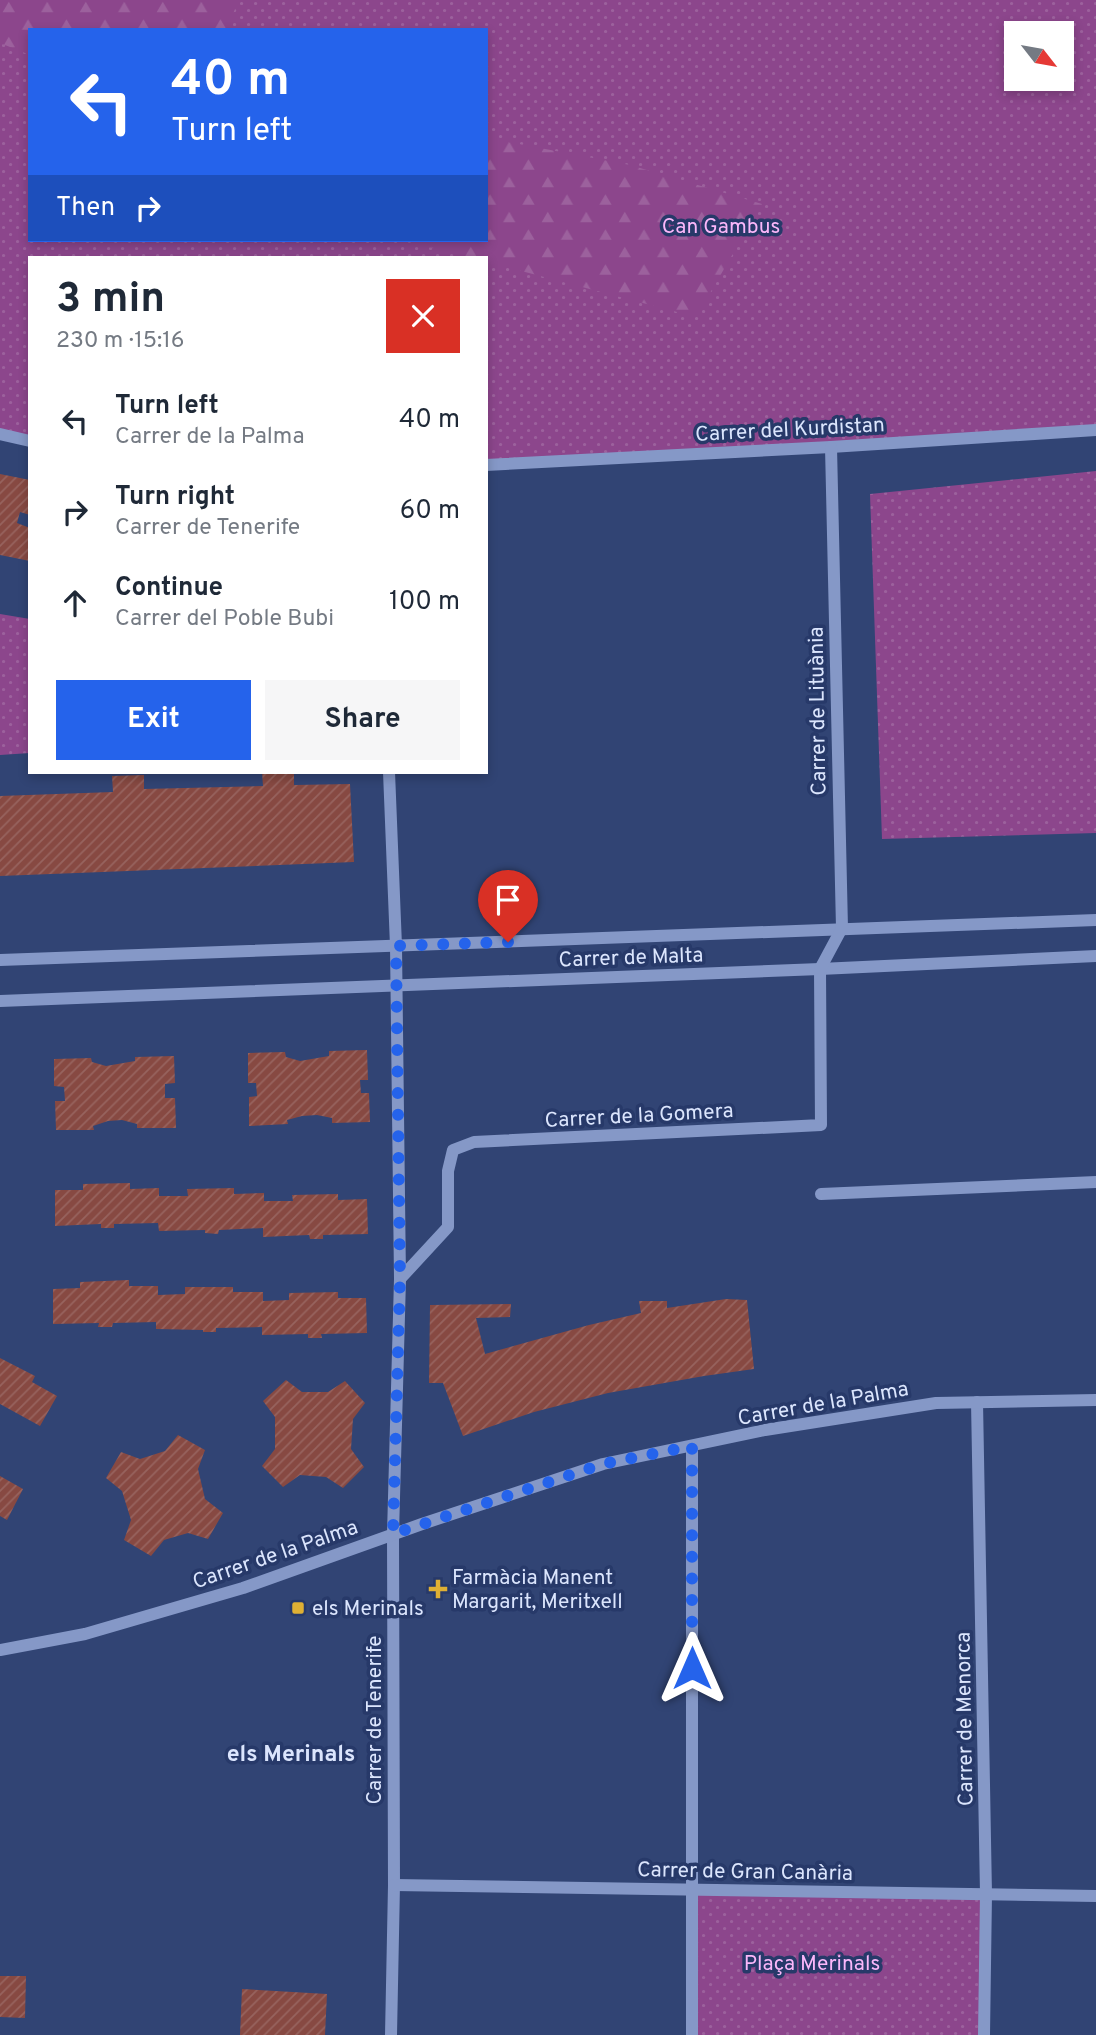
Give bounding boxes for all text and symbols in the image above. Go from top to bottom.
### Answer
north arrow [1004,21,1074,91]
map controls [1004,21,1074,91]
text: 40 m [171,51,290,113]
icon: left [56,56,147,147]
text: Turn left [171,112,292,152]
icon: right [129,189,167,227]
text: Then [56,192,115,225]
park label: Can Gambus [662,214,780,241]
text: 3 min [56,274,165,327]
button: close [386,279,460,353]
text: 230 m · 15:16 [56,327,185,356]
text: Turn left [115,390,219,423]
icon: left [56,402,94,440]
text: 40 m [399,404,460,437]
street label: Carrer del Kurdistan [695,412,886,449]
text: Carrer de la Palma [115,423,305,452]
text: Turn right [115,481,235,514]
icon: right [56,493,94,531]
text: 60 m [400,495,460,528]
text: Carrer de Tenerife [115,514,300,543]
text: Continue [115,572,223,605]
icon: ahead [56,584,94,622]
text: 100 m [389,586,460,619]
text: Carrer del Poble Bubi [115,605,334,634]
street label: Carrer de Lituània [804,626,833,796]
button: Exit [56,680,251,760]
button: Share [265,680,460,760]
pin [478,870,538,942]
icon: arrive [489,881,527,919]
street label: Carrer de Malta [558,942,704,975]
street label: Carrer de la Gomera [544,1098,734,1135]
street label: Carrer de la Palma [736,1376,911,1433]
street label: Carrer de la Palma [189,1514,362,1596]
place label: Farmàcia Manent Margarit, Meritxell [452,1565,623,1616]
marker: Farmàcia Manent Margarit, Meritxell [430,1581,446,1597]
place label: els Merinals [312,1596,424,1623]
marker: els Merinals [290,1600,306,1616]
position arrow [655,1631,729,1705]
street label: Carrer de Menorca [950,1632,981,1806]
street label: Carrer de Tenerife [362,1635,389,1805]
district label: els Merinals [227,1741,355,1770]
street label: Carrer de Gran Canària [637,1857,853,1888]
park label: Plaça Merinals [744,1951,880,1978]

